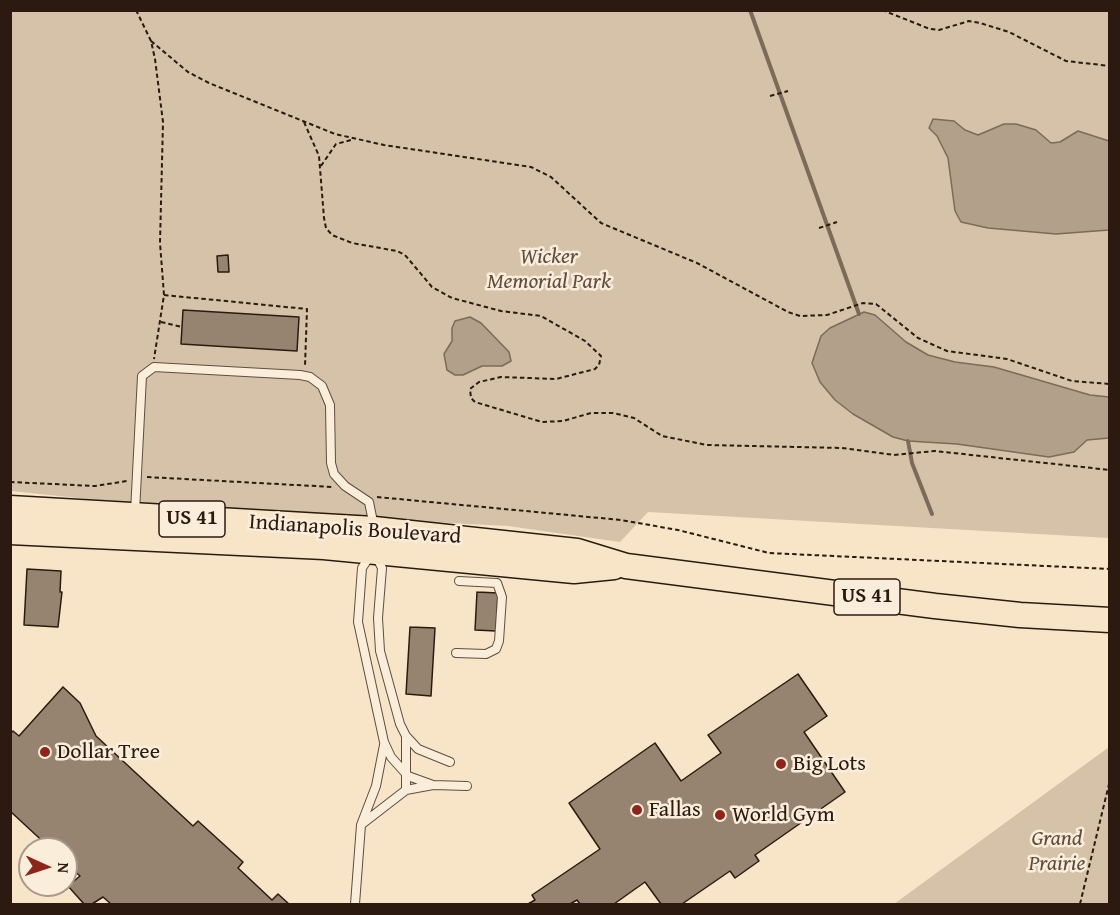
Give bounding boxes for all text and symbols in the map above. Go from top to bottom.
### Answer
park label: Wicker Memorial Park [487,244,611,296]
road number: US 41 [159,501,225,537]
street label: Indianapolis Boulevard [248,509,462,551]
road number: US 41 [834,579,900,615]
place label: Dollar Tree [57,739,160,765]
marker: Dollar Tree [38,745,52,759]
place label: Big Lots [793,751,866,777]
marker: Big Lots [774,757,788,771]
place label: Fallas [649,797,701,823]
place label: World Gym [732,802,835,828]
marker: Fallas [630,803,644,817]
marker: World Gym [713,808,727,822]
park label: Grand Prairie [1029,826,1085,878]
north arrow [18,837,78,897]
text: N [52,862,76,874]

